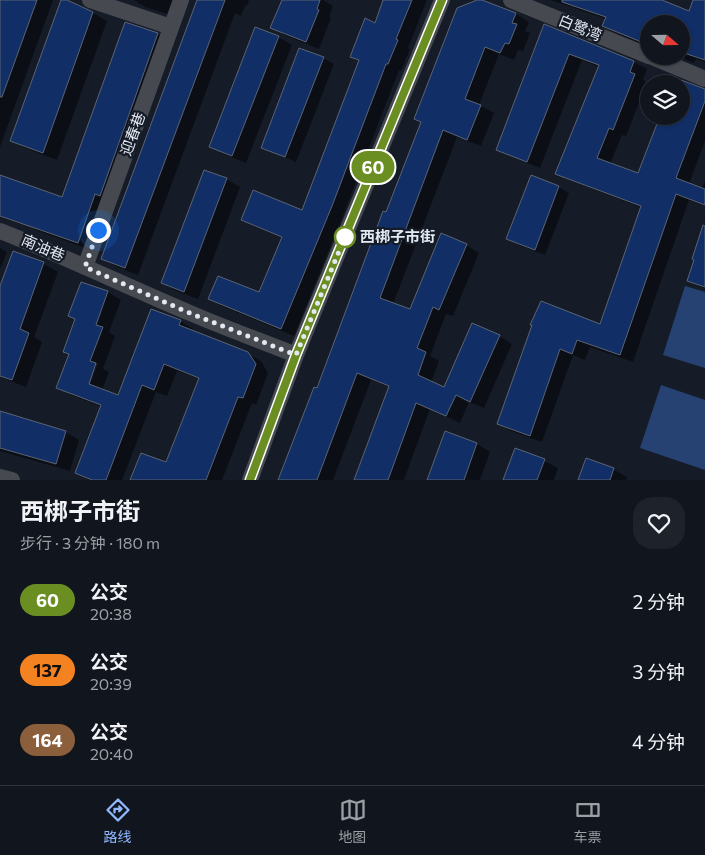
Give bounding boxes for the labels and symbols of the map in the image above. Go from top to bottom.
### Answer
street label: 白鹭湾 [556,10,605,44]
north arrow [640,15,690,65]
street label: 迎春巷 [116,109,148,158]
line badge: 60 [350,151,396,183]
your location [86,218,111,243]
marker: 西梆子市街 [334,226,356,248]
place label: 西梆子市街 [360,227,435,245]
street label: 南油巷 [19,230,68,264]

